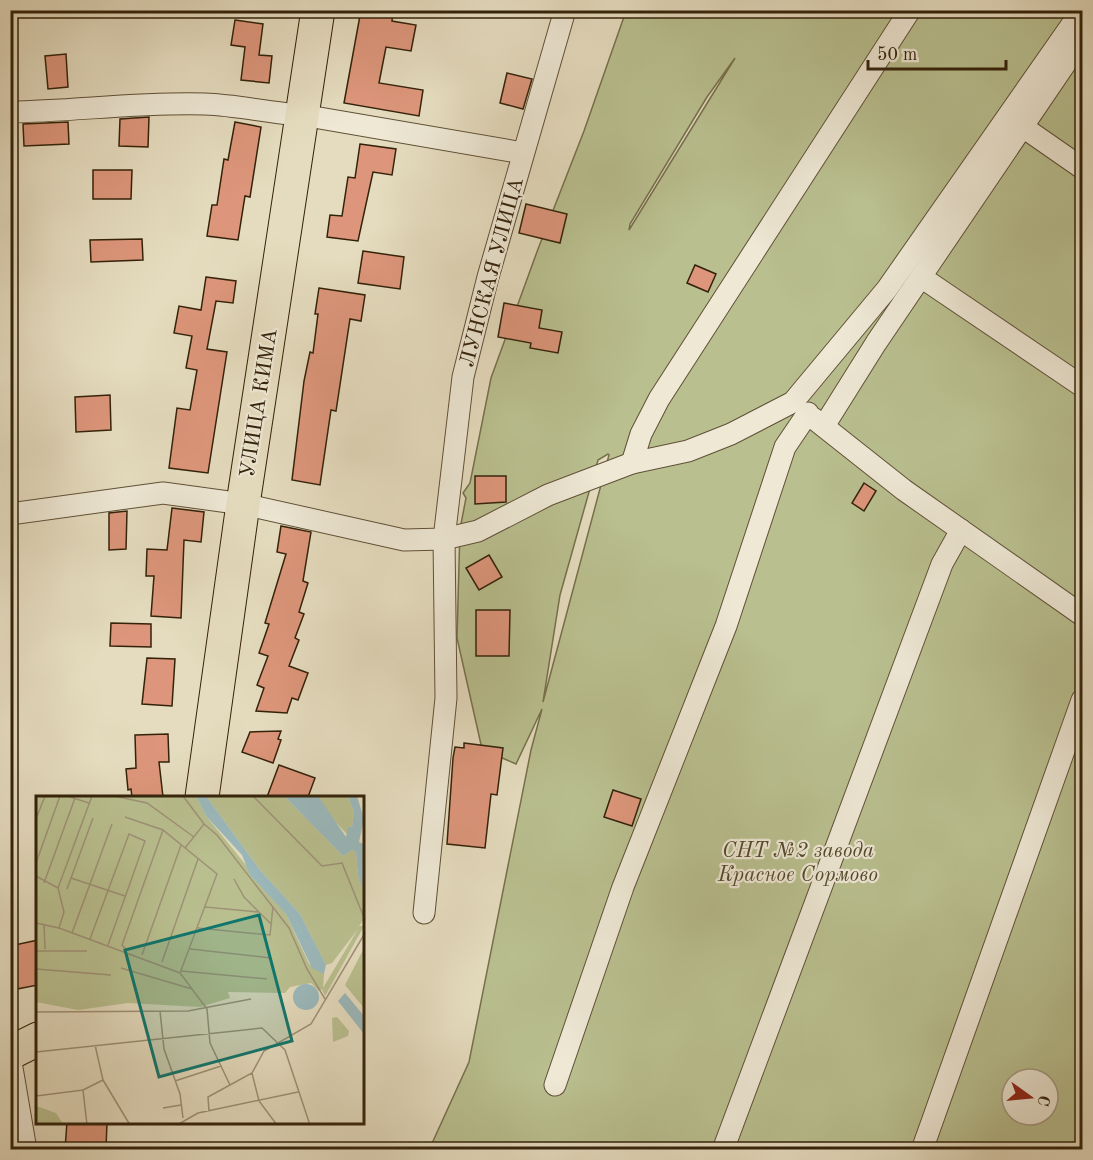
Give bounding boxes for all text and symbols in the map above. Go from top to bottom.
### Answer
scale bar [868,33,1006,71]
text: 50 m [877,46,917,64]
street label: ЛУНСКАЯ УЛИЦА [457,175,528,369]
street label: УЛИЦА КИМА [237,327,282,479]
inset map [36,796,364,1124]
park label: СНТ №2 завода Красное Сормово [717,841,878,886]
north arrow [1000,1067,1060,1127]
text: С [1033,1093,1052,1108]

